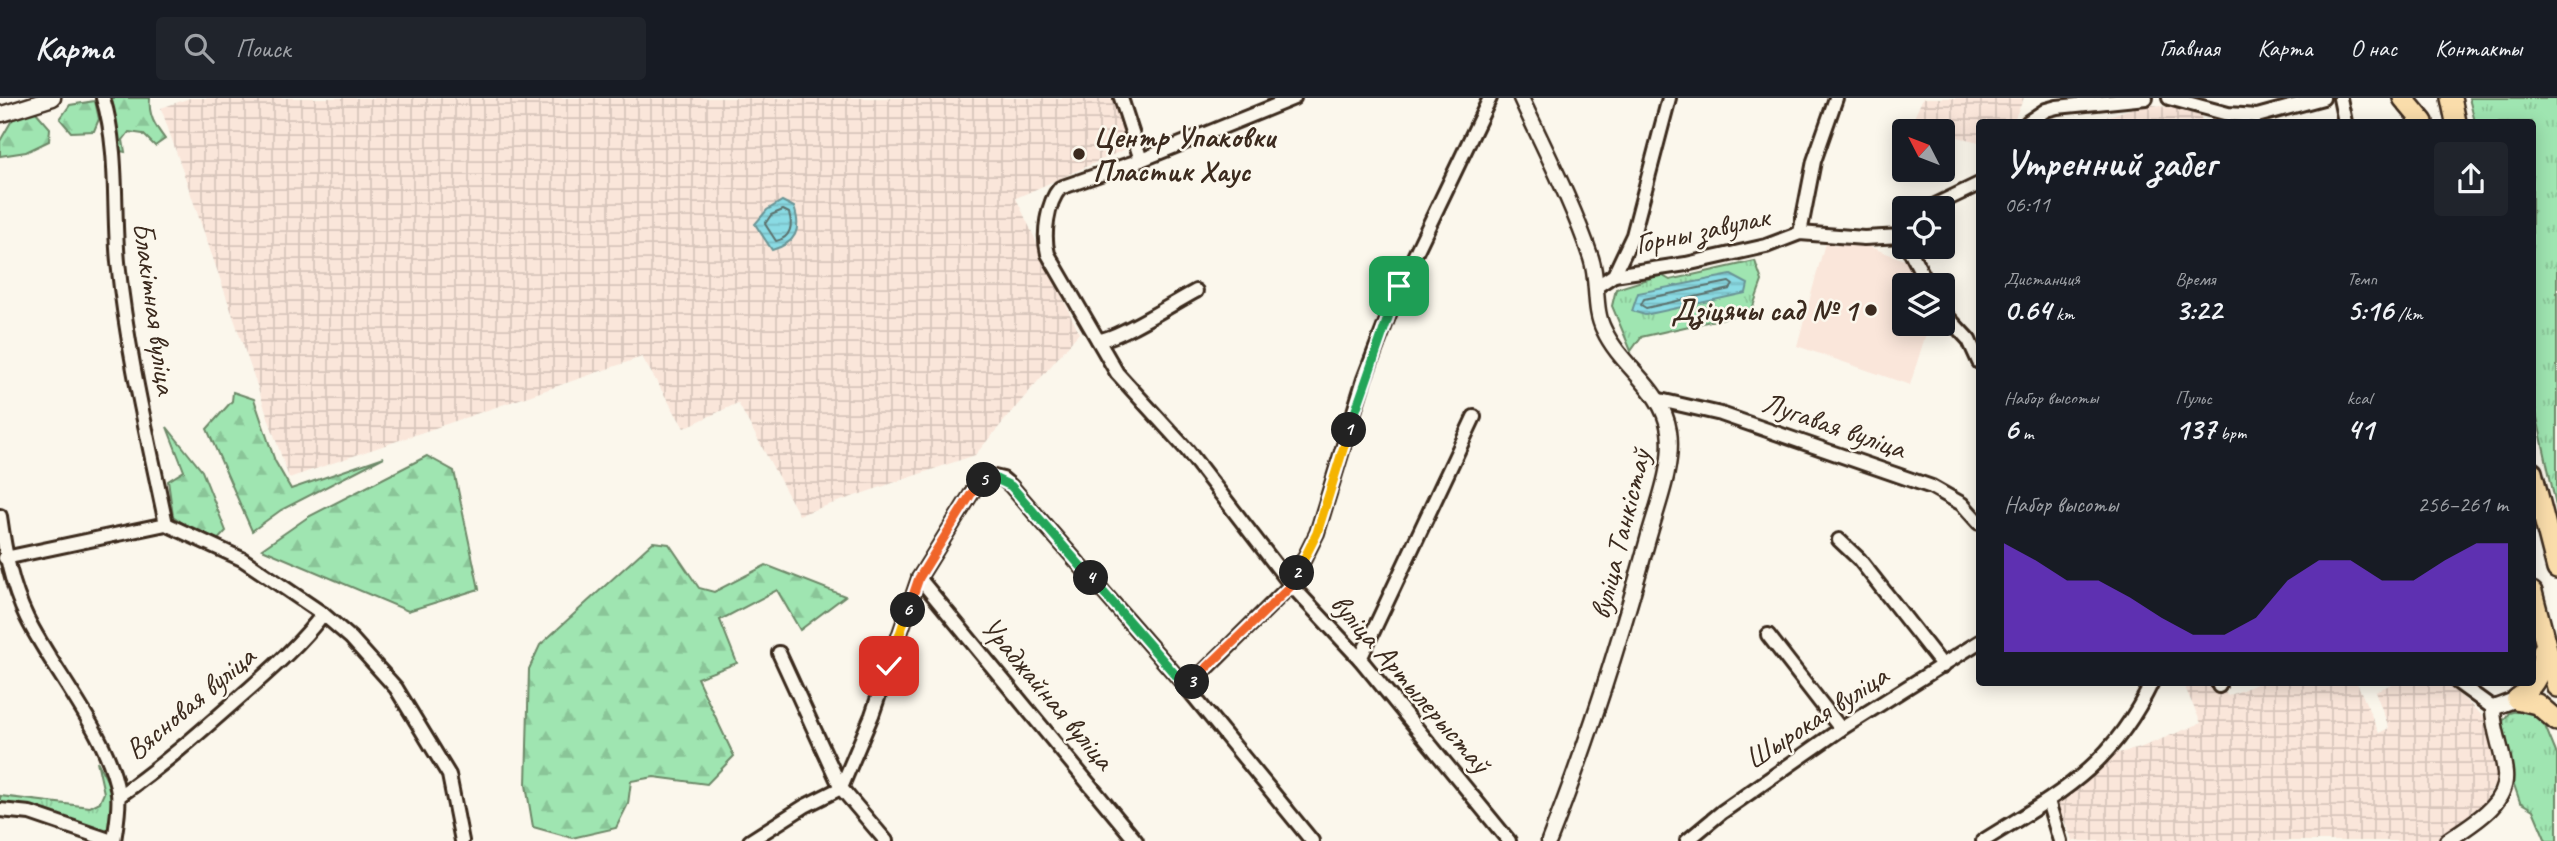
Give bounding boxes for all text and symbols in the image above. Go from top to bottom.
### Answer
search box [156,17,646,80]
text: Карта [35,27,114,69]
icon: search [180,29,218,67]
text: Поиск [236,32,290,65]
text: Главная [2159,33,2220,63]
text: Карта [2258,33,2312,63]
text: О нас [2350,33,2397,63]
text: Контакты [2435,33,2522,63]
place label: Центр Упаковки Пластик Хаус [1093,118,1277,190]
north arrow [1892,119,1955,182]
map controls [1892,119,1955,336]
text: Утренний забег [2004,140,2216,187]
button: share [2434,142,2508,216]
marker: Центр Упаковки Пластик Хаус [1071,146,1087,162]
text: 06:11 [2004,190,2050,219]
button: locate [1892,196,1955,259]
street label: Горны завулак [1632,197,1775,263]
street label: Блакітная вуліца [124,219,186,399]
pin [1369,256,1429,316]
icon: arrive [1380,267,1418,305]
text: Дистанция [2004,267,2080,291]
text: Время [2175,267,2215,291]
text: Темп [2347,267,2377,291]
button: layers [1892,273,1955,336]
place label: Дзіцячы сад № 1 [1671,291,1860,330]
text: 0.64 [2004,291,2051,329]
text: 3:22 [2175,291,2222,329]
text: 5:16 [2347,291,2393,329]
marker: Дзіцячы сад № 1 [1863,302,1879,318]
text: km [2051,302,2074,326]
text: /km [2393,302,2423,326]
street label: Лугавая вуліца [1757,383,1912,468]
text: Набор высоты [2004,386,2098,410]
text: Пульс [2175,386,2212,410]
text: kcal [2347,386,2372,410]
text: 6 [2004,410,2018,448]
text: 137 [2175,410,2216,448]
text: 41 [2347,410,2374,448]
pin: 1 [1332,412,1366,448]
text: 1 [1344,417,1353,441]
text: m [2018,421,2033,445]
text: bpm [2216,421,2246,445]
street label: вуліца Танкістаў [1581,443,1660,623]
pin: 5 [967,462,1002,498]
text: 5 [979,467,988,491]
text: Набор высоты [2004,490,2118,519]
text: 256–261 m [2417,490,2508,519]
pin: 2 [1280,556,1314,590]
pin: 4 [1074,560,1108,596]
text: 2 [1292,560,1301,584]
text: 4 [1086,565,1095,589]
street label: вуліца Артылерыстаў [1323,585,1501,782]
pin: 6 [890,592,926,628]
text: 6 [903,597,912,621]
street label: Ураджайная вуліца [973,609,1124,779]
street label: Вясновая вуліца [117,636,264,768]
pin [859,636,919,696]
icon: check [870,647,908,685]
street label: Шырокая вуліца [1737,656,1896,777]
pin: 3 [1174,664,1210,700]
text: 3 [1187,669,1196,693]

